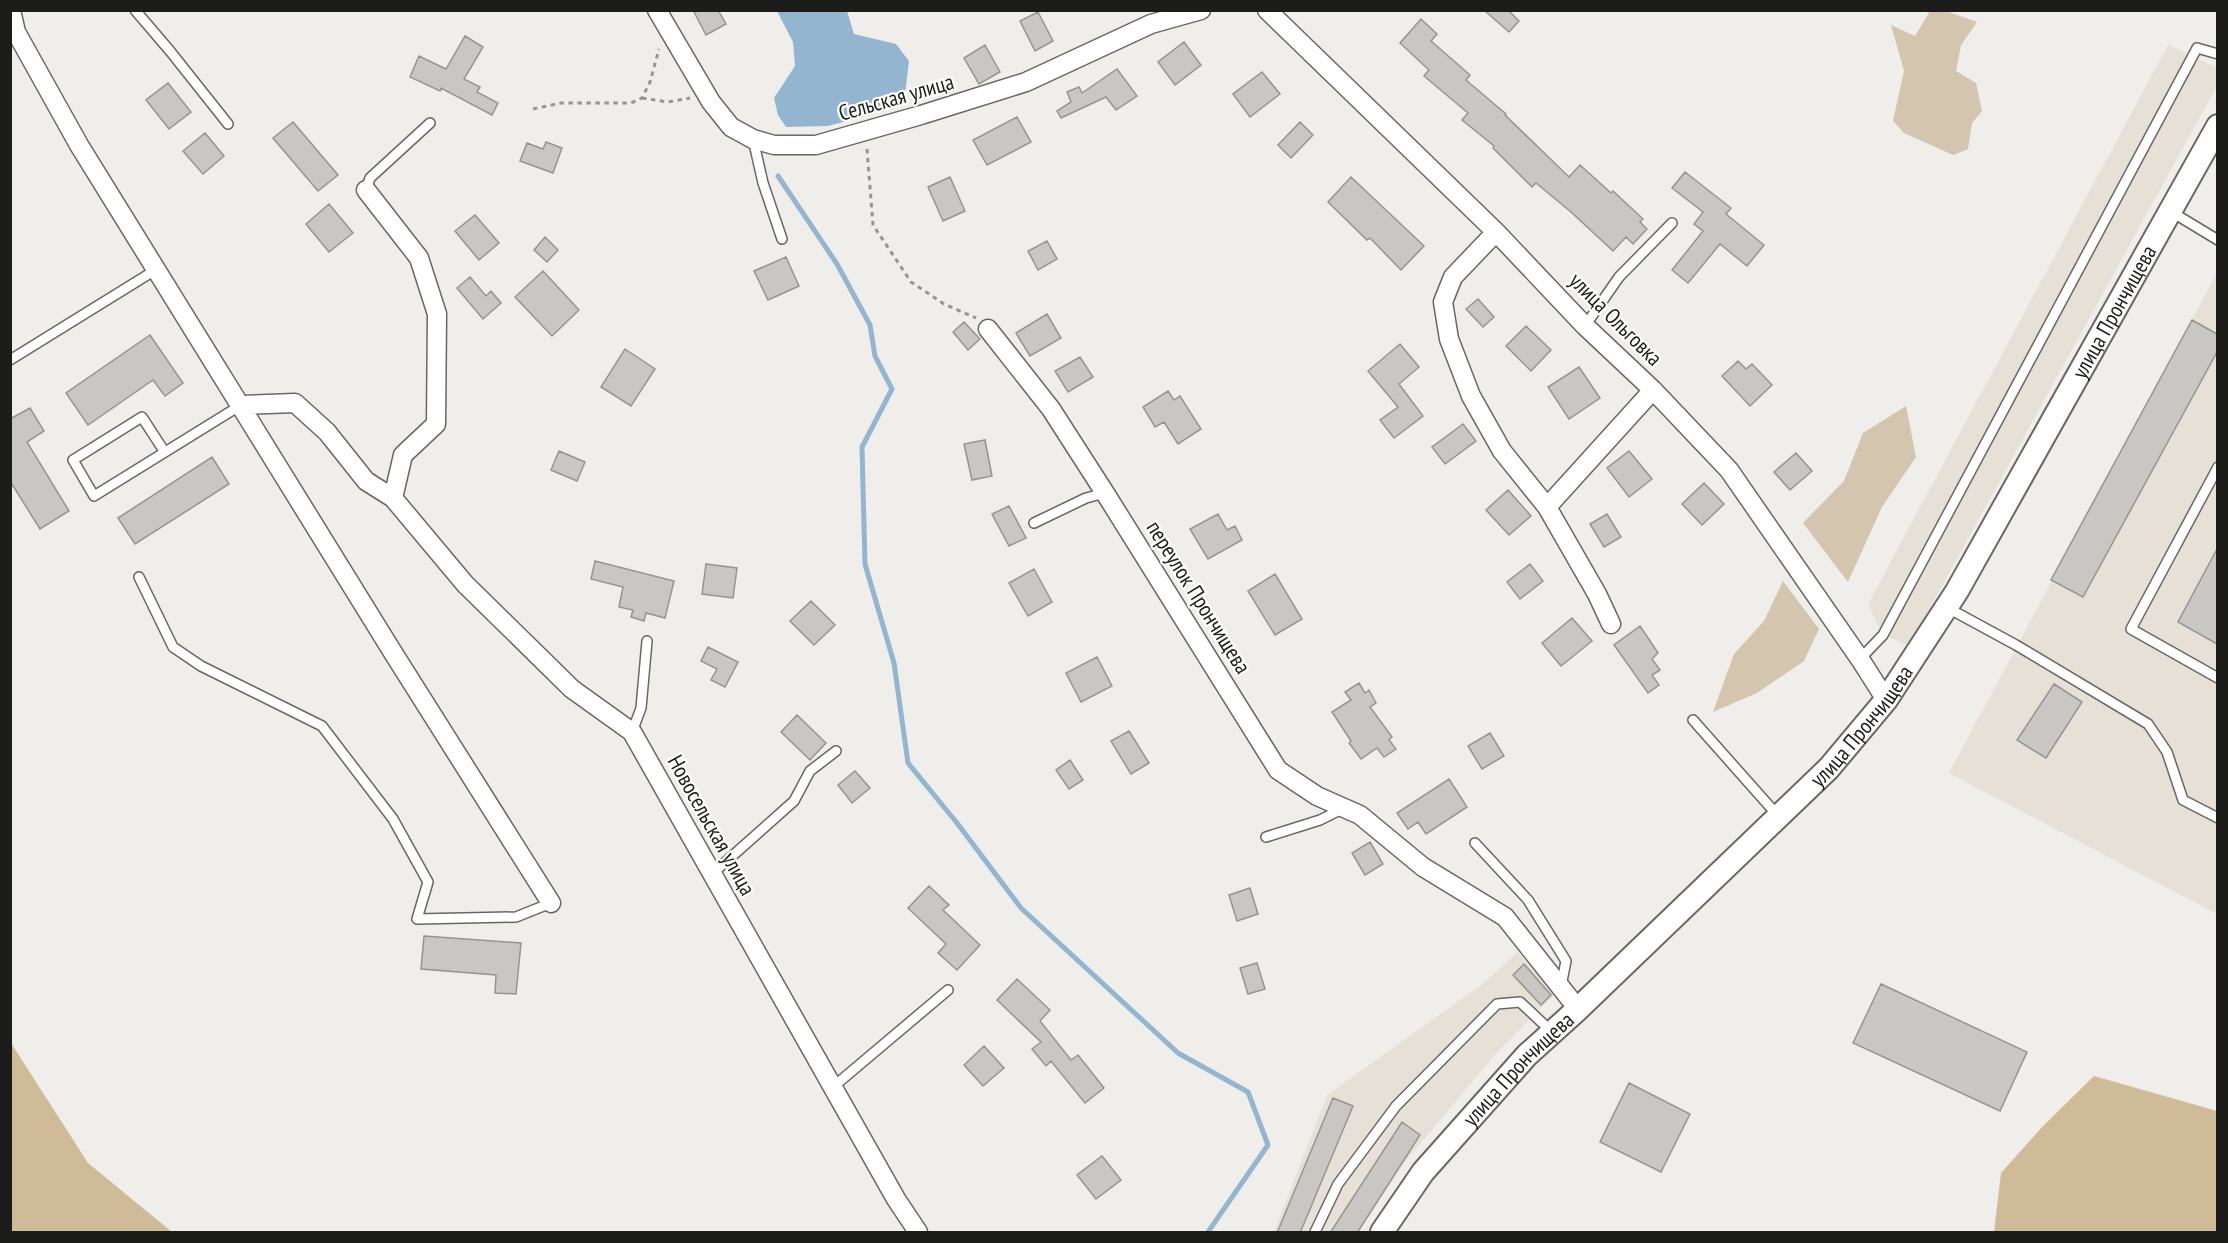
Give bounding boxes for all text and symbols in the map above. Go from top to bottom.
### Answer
street label: Сельская улица [835,67,957,127]
street label: улица Прончищева [2065,240,2162,383]
street label: улица Ольговка [1563,266,1669,372]
street label: переулок Прончищева [1141,515,1257,679]
street label: улица Прончищева [1804,660,1919,793]
street label: Новосельская улица [662,750,762,900]
street label: улица Прончищева [1456,1006,1580,1132]

